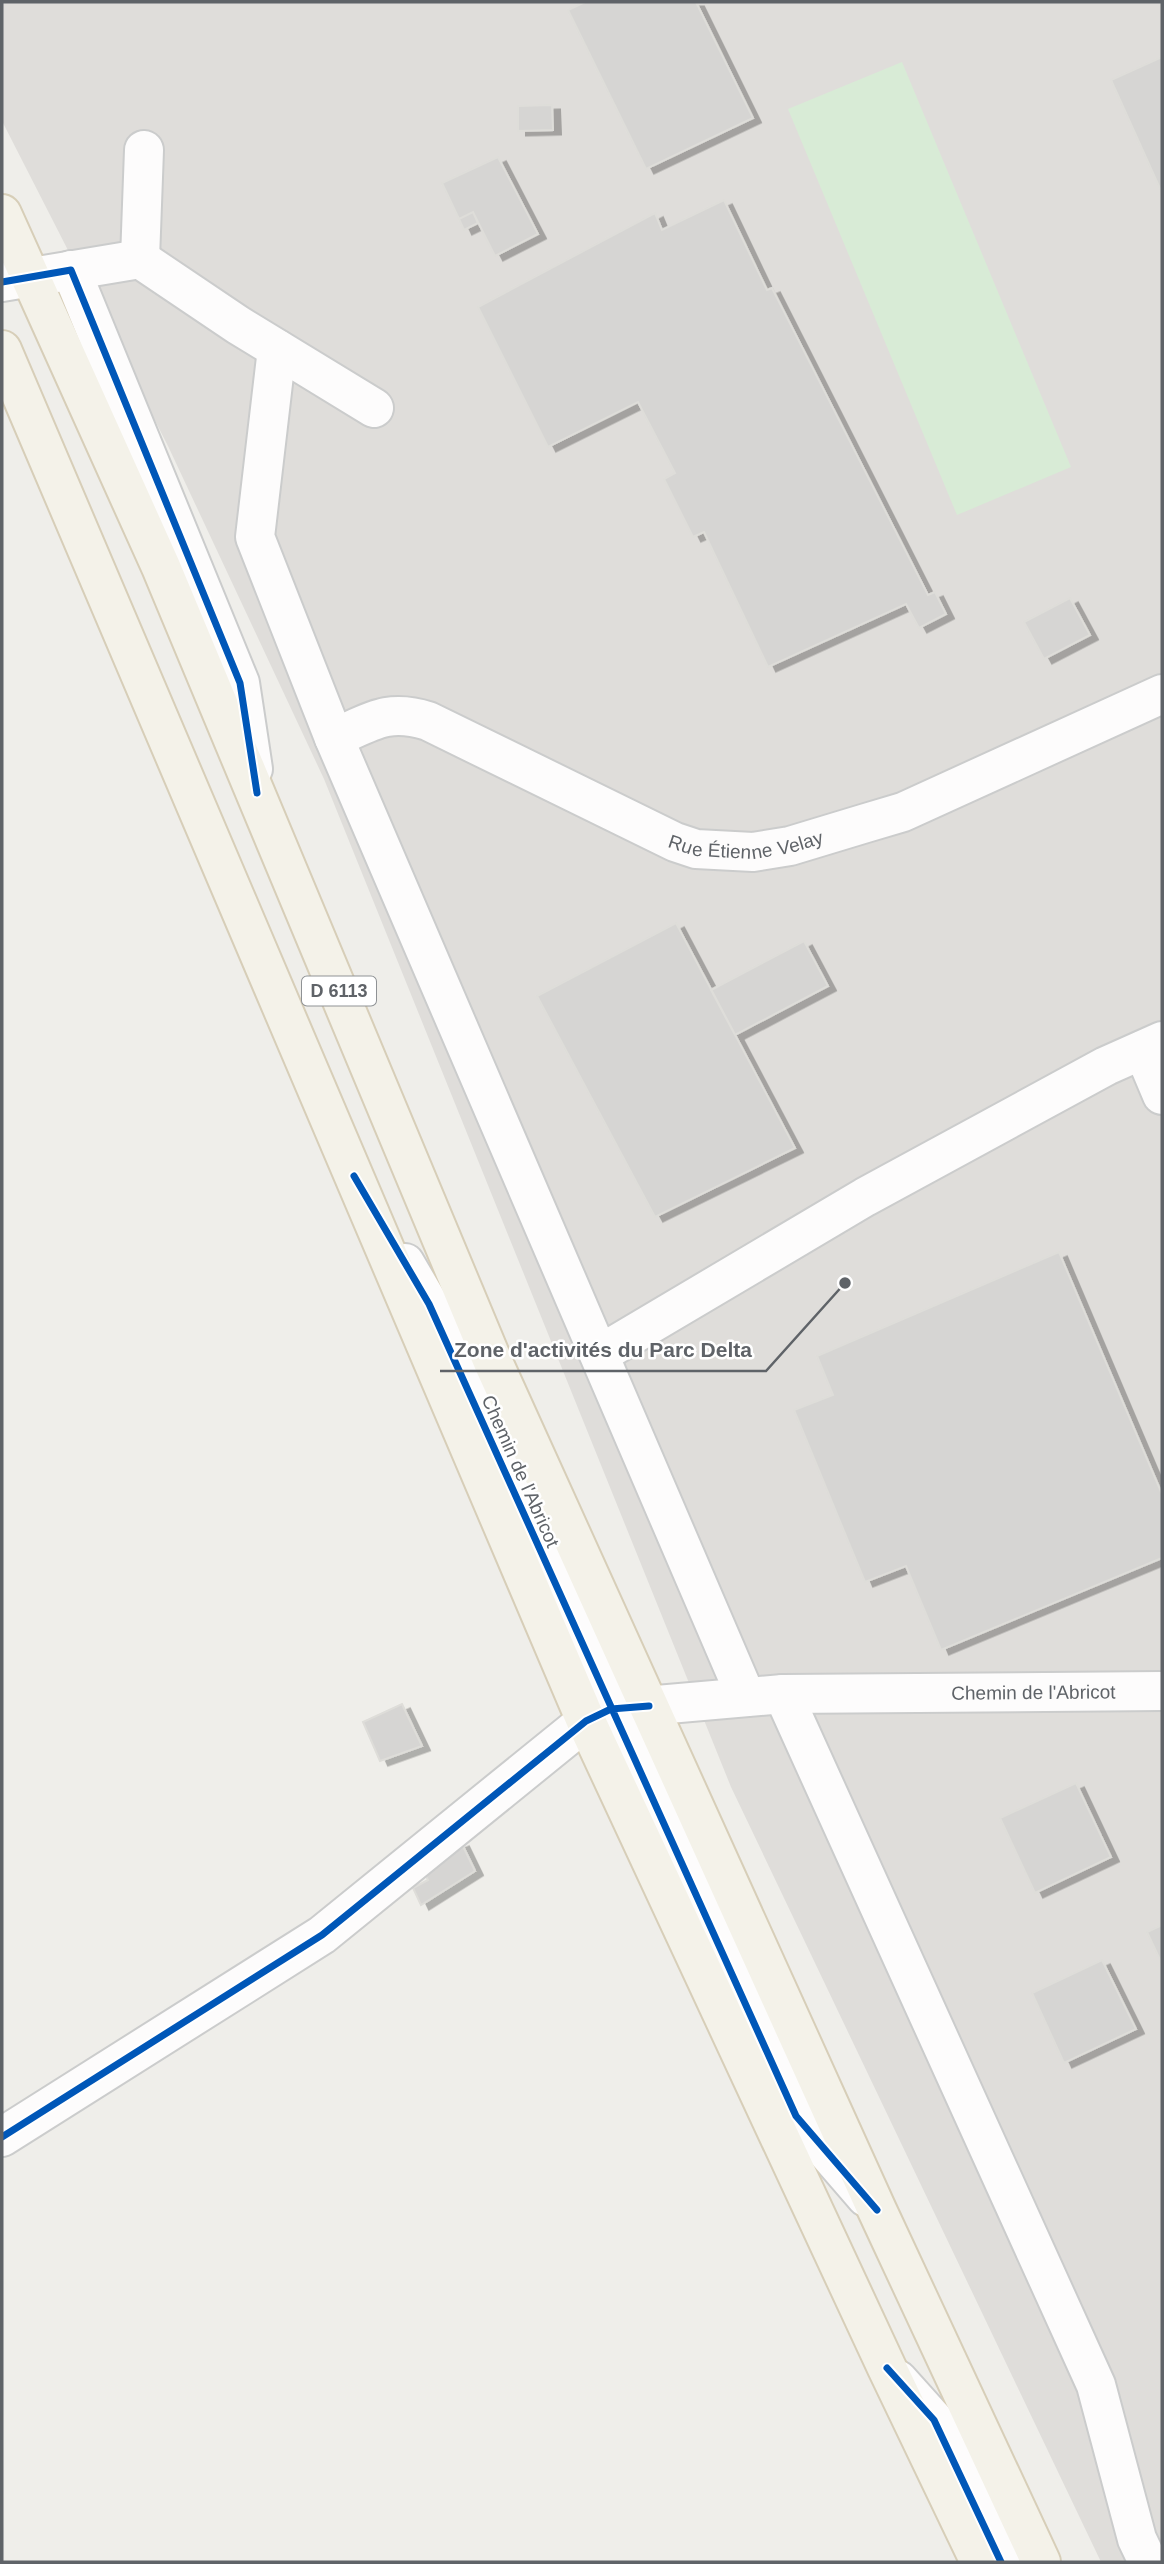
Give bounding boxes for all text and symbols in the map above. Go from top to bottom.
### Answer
street label: Rue Étienne Velay [666,827,826,863]
road number: D 6113 [302,976,376,1006]
callout: Zone d'activités du Parc Delta [440,1329,766,1371]
text: Zone d'activités du Parc Delta [454,1338,752,1361]
street label: Chemin de l'Abricot [478,1392,564,1551]
street label: Chemin de l'Abricot [951,1681,1116,1704]

